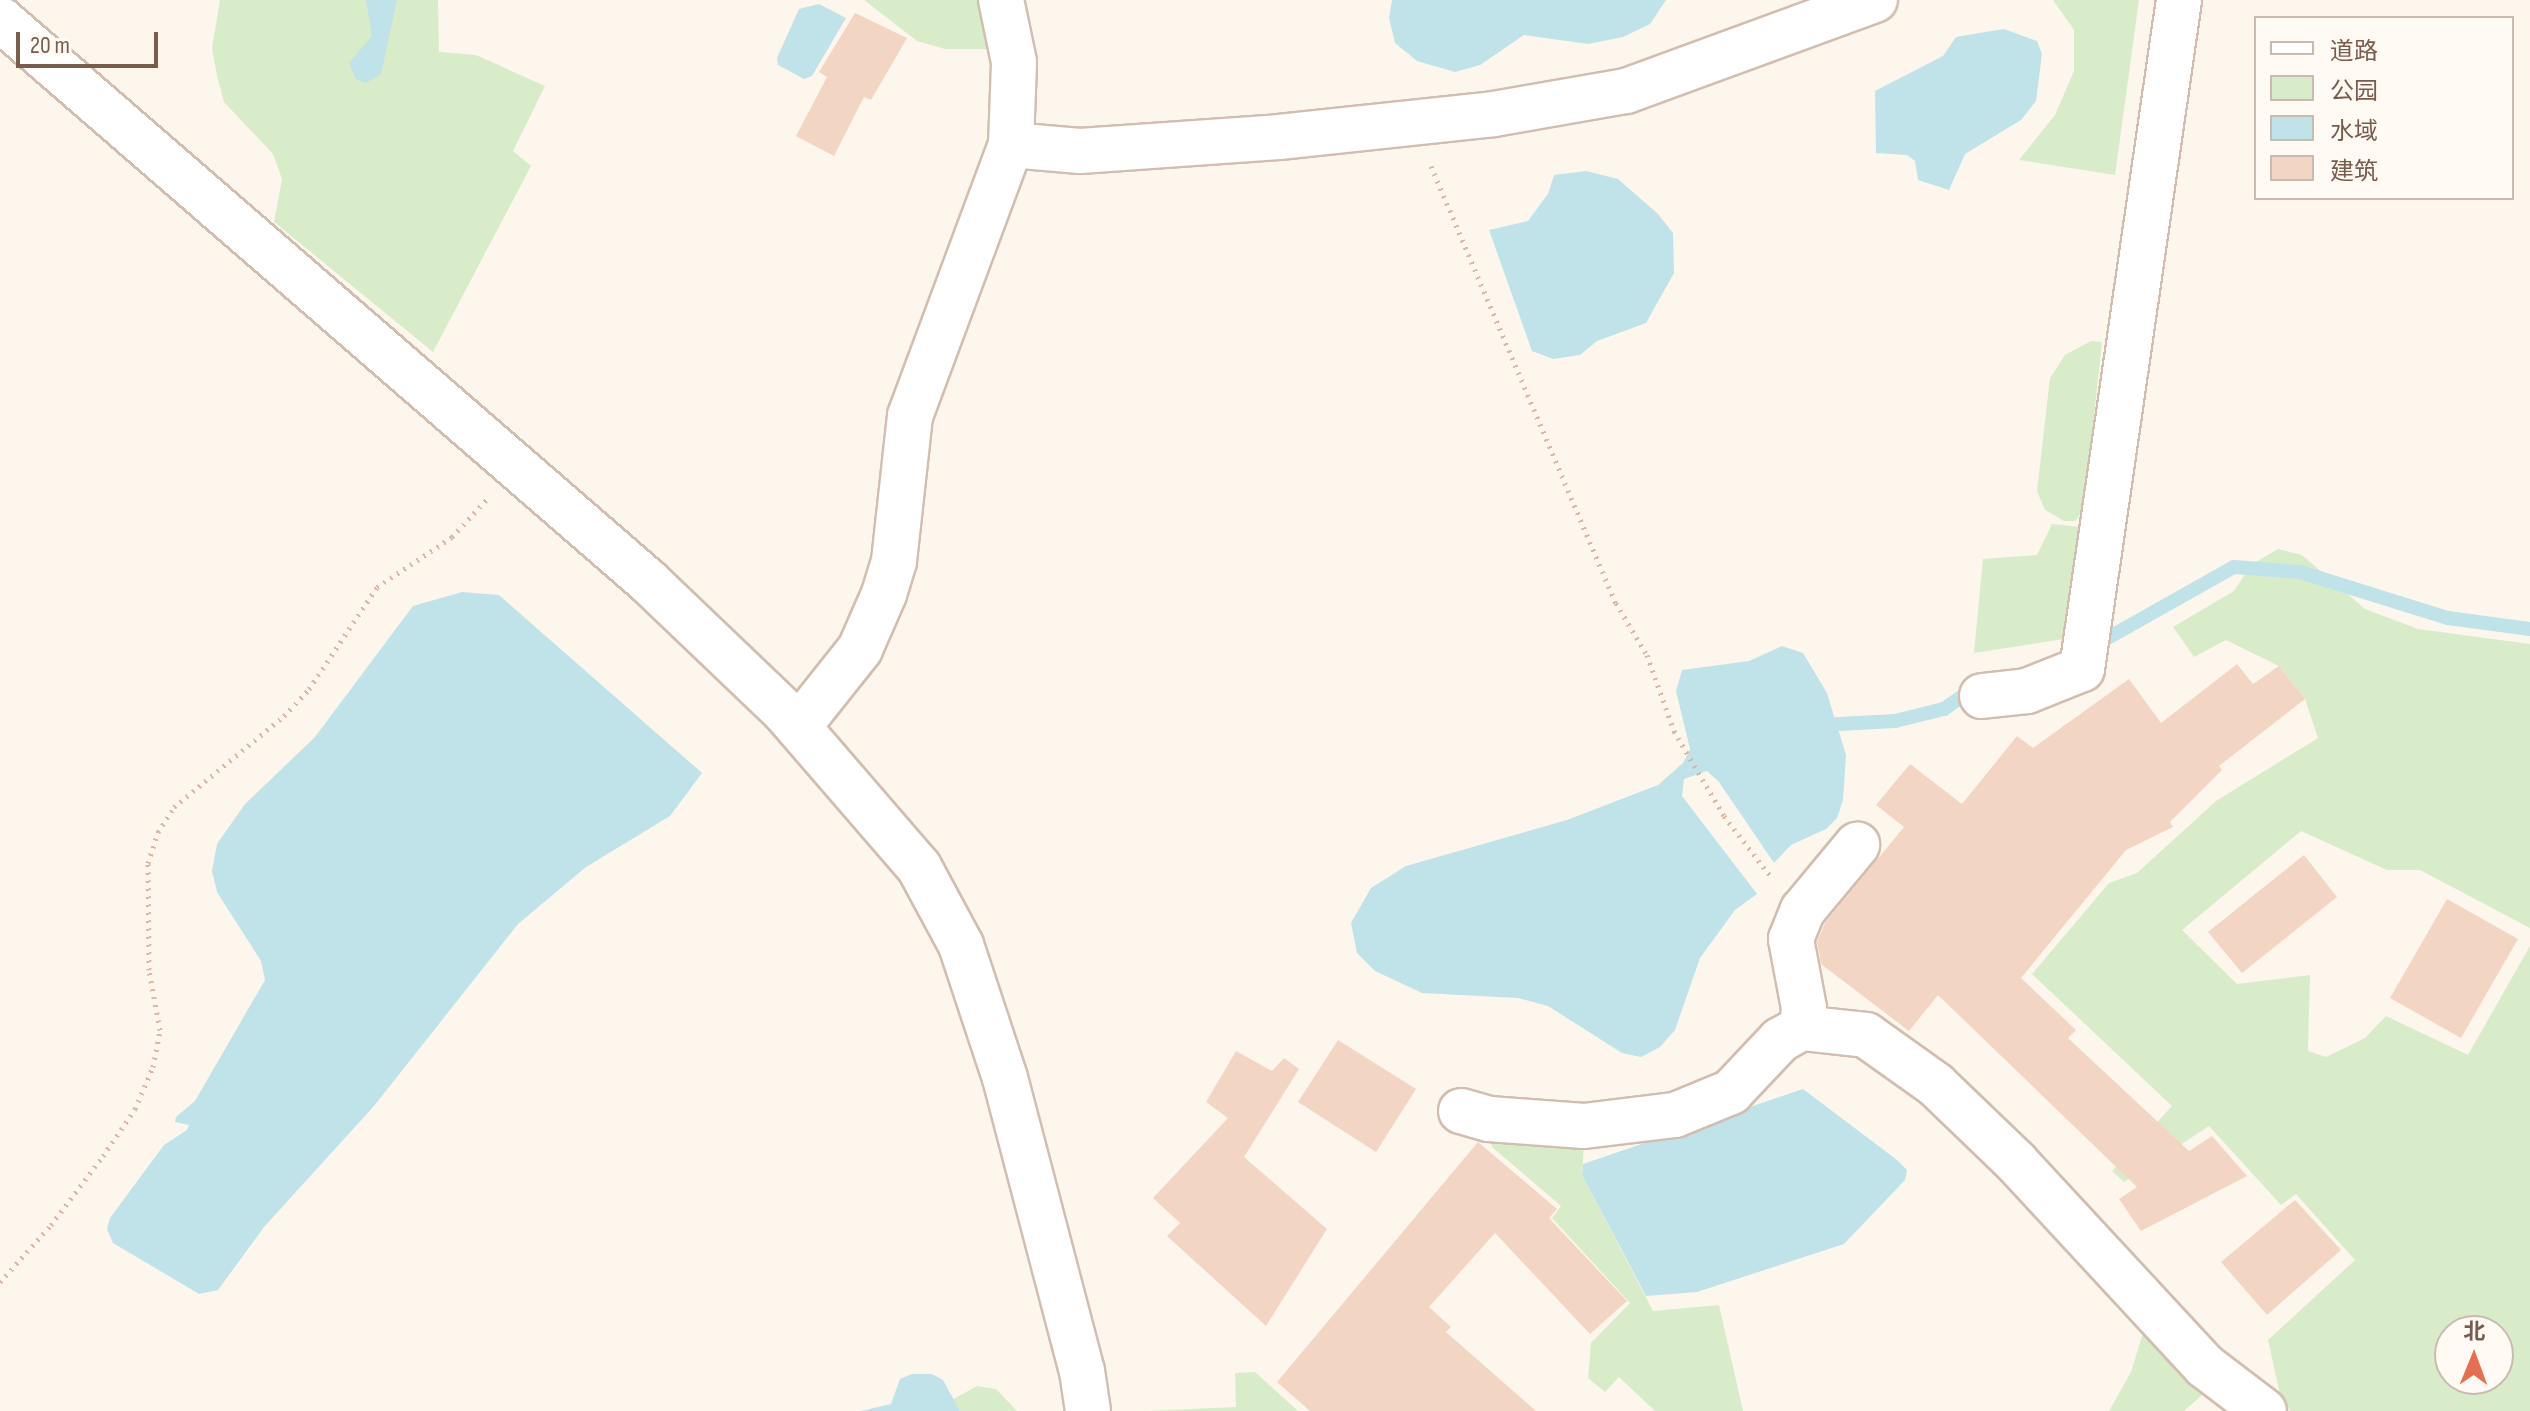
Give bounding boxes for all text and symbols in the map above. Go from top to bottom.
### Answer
scale bar [20,16,162,66]
legend [2254,16,2514,200]
text: 20 m [30,31,70,60]
text: 道路 [2330,37,2378,66]
text: 公园 [2330,77,2378,106]
text: 水域 [2330,117,2378,146]
text: 建筑 [2330,157,2378,186]
north arrow [2434,1315,2514,1395]
text: 北 [2463,1319,2486,1346]

